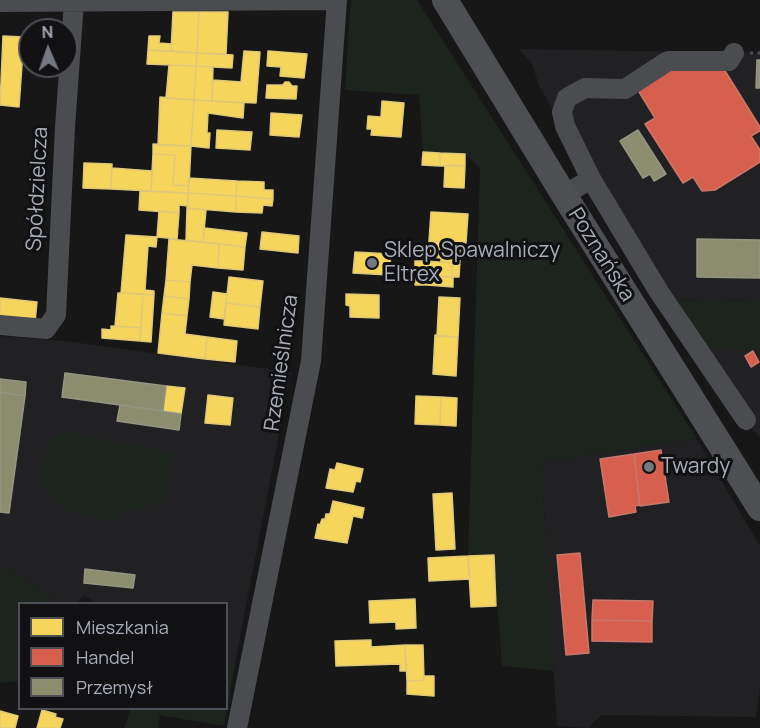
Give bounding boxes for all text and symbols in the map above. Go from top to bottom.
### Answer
north arrow [18,18,78,78]
text: N [41,21,54,43]
street label: Spółdzielcza [22,126,54,252]
street label: Poznańska [562,204,640,306]
place label: Sklep Spawalniczy Eltrex [384,238,560,288]
marker: Sklep Spawalniczy Eltrex [365,256,379,270]
street label: Rzemieślnicza [260,293,304,433]
place label: Twardy [661,454,730,480]
marker: Twardy [642,460,656,474]
legend [18,602,228,710]
text: Mieszkania [76,615,169,639]
text: Handel [76,645,134,669]
text: Przemysł [76,675,153,699]

